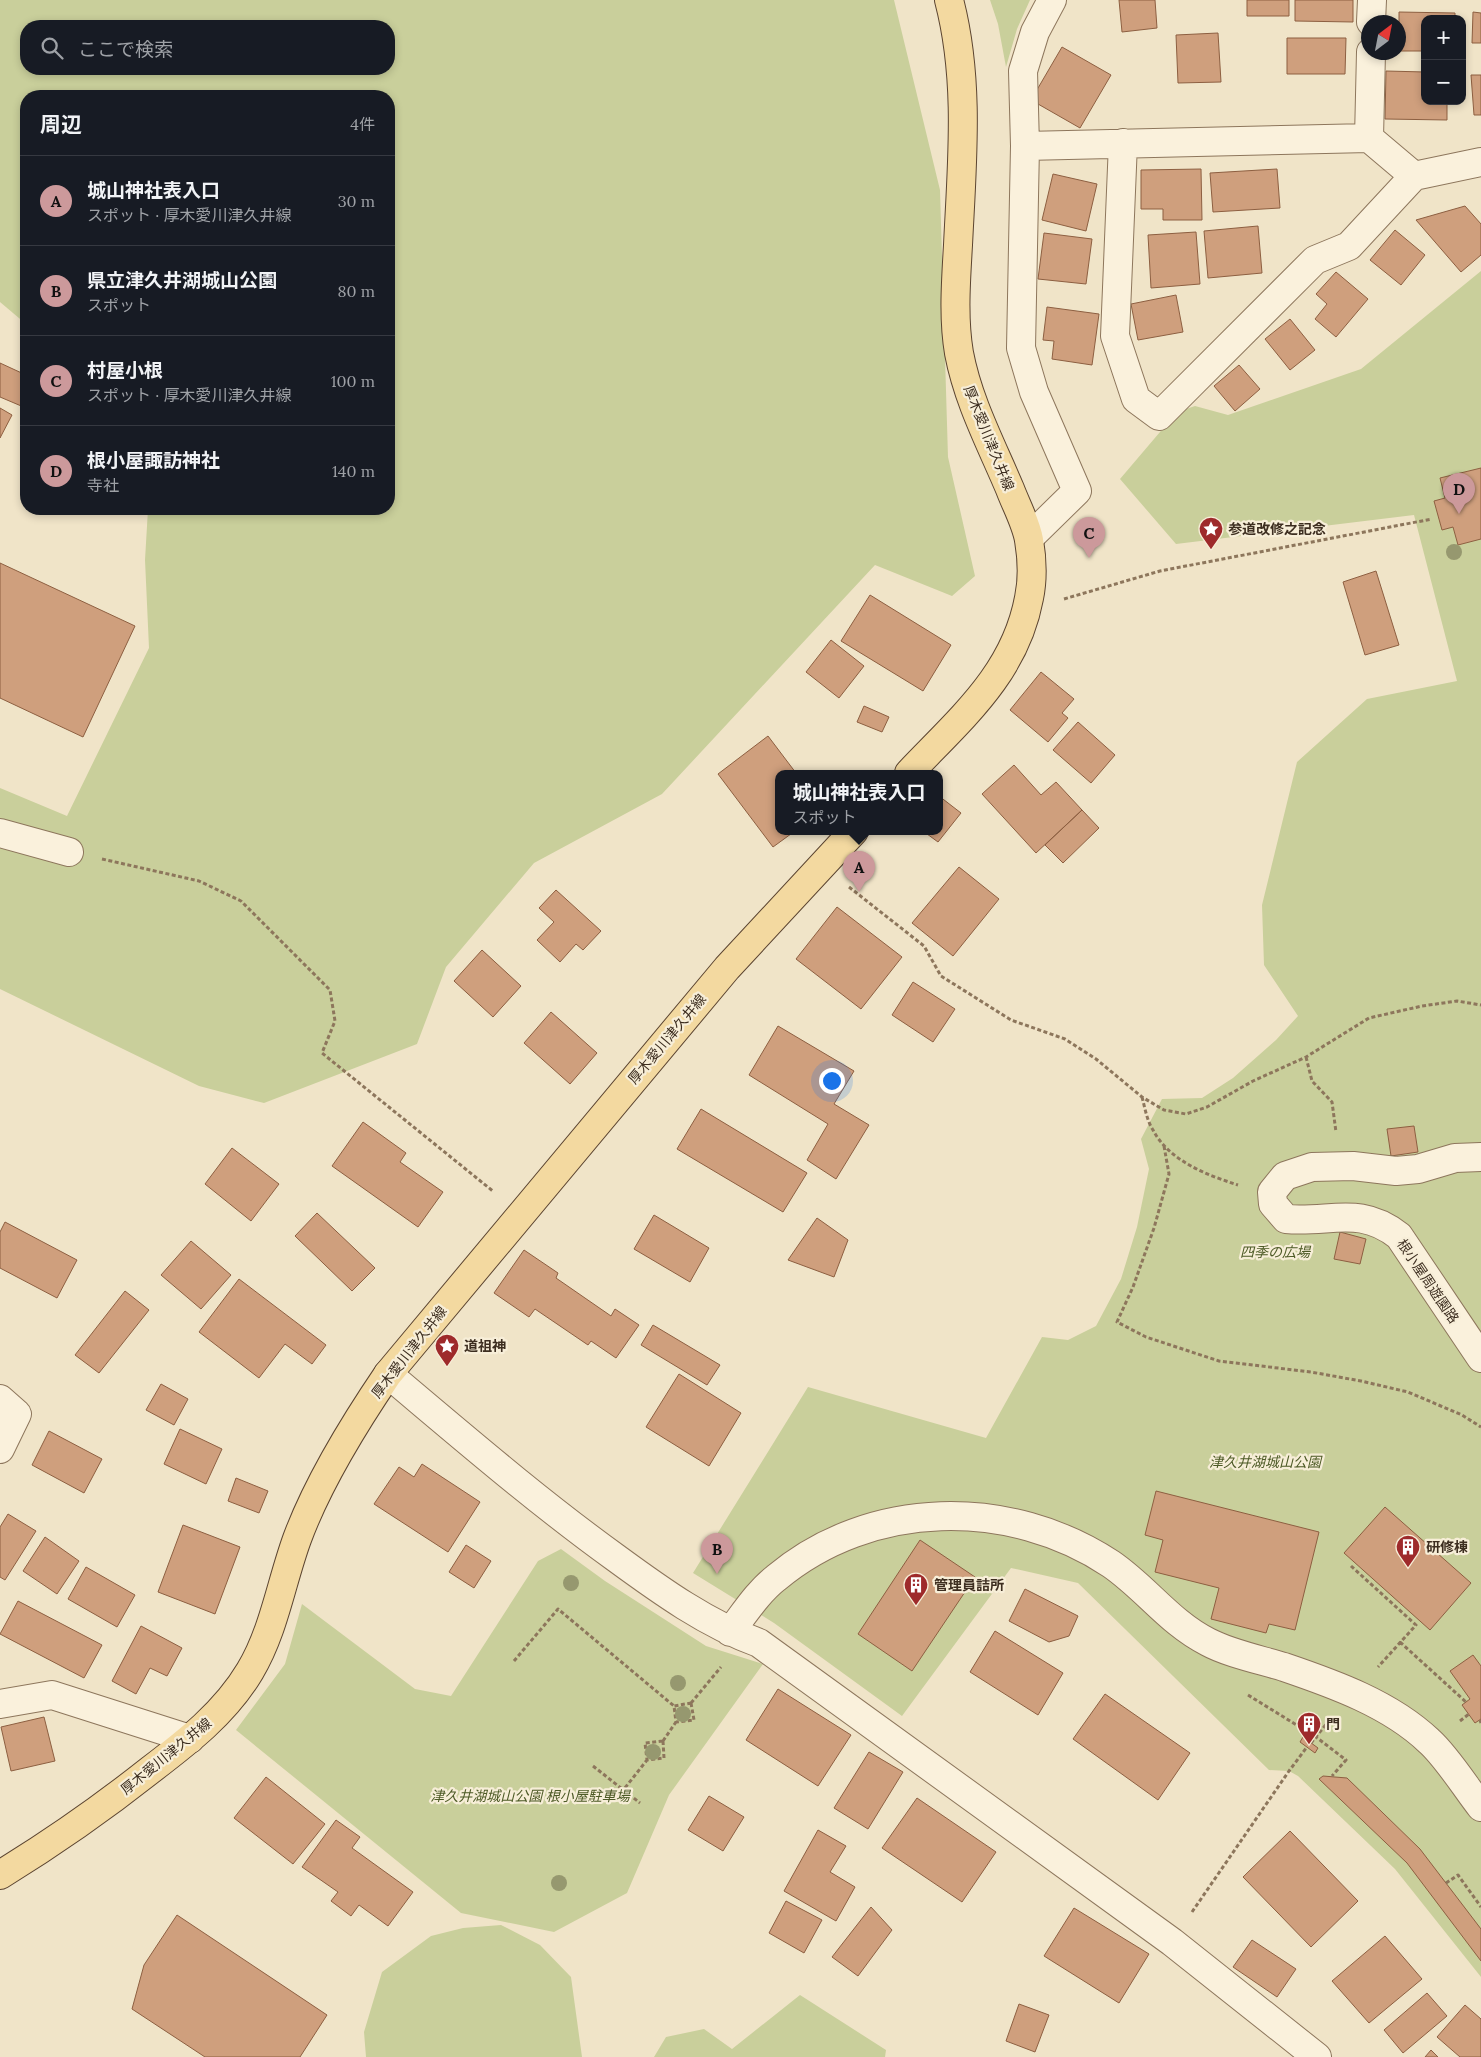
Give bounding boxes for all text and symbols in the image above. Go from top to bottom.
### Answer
north arrow [1361,15,1406,60]
map controls [1421,15,1466,105]
button: + [1421,15,1466,60]
search box [20,20,395,75]
icon: search [38,34,66,62]
text: ここで検索 [78,37,173,61]
button: − [1421,60,1466,105]
text: 周辺 [40,111,82,138]
text: 4件 [350,114,375,134]
text: 城山神社表入口 [87,178,220,202]
text: A [51,191,61,211]
text: 30 m [338,191,375,211]
text: スポット · 厚木愛川津久井線 [87,205,291,225]
text: 県立津久井湖城山公園 [87,268,277,292]
text: B [51,281,61,301]
text: 80 m [338,281,375,301]
text: スポット [87,295,151,315]
text: 村屋小根 [87,358,163,382]
text: C [50,371,62,391]
text: 100 m [331,371,375,391]
street label: 厚木愛川津久井線 [960,383,1018,493]
text: スポット · 厚木愛川津久井線 [87,385,291,405]
text: 根小屋諏訪神社 [87,448,220,472]
text: D [50,461,62,481]
text: 140 m [332,461,375,481]
pin: D [1443,473,1475,514]
text: 寺社 [87,475,119,495]
place icon: 参道改修之記念 [1198,516,1224,550]
pin: C [1073,517,1105,558]
place label: 参道改修之記念 [1228,520,1326,538]
popup [775,770,943,835]
text: 城山神社表入口 [792,780,926,804]
text: スポット [792,807,857,827]
pin: A [843,851,875,892]
street label: 厚木愛川津久井線 [624,990,710,1088]
your location [819,1068,845,1094]
street label: 根小屋周遊園路 [1393,1235,1463,1327]
park label: 四季の広場 [1240,1243,1312,1261]
street label: 厚木愛川津久井線 [367,1302,451,1402]
place icon: 道祖神 [434,1333,460,1367]
place label: 道祖神 [464,1337,506,1355]
park label: 津久井湖城山公園 [1209,1453,1323,1471]
pin: B [701,1533,733,1574]
building icon: 研修棟 [1395,1534,1421,1568]
place label: 研修棟 [1426,1538,1468,1556]
building icon: 管理員詰所 [903,1572,929,1606]
place label: 管理員詰所 [934,1576,1004,1594]
building icon: 門 [1296,1711,1322,1745]
street label: 厚木愛川津久井線 [117,1714,215,1798]
place label: 門 [1326,1715,1340,1733]
park label: 津久井湖城山公園 根小屋駐車場 [430,1787,632,1805]

